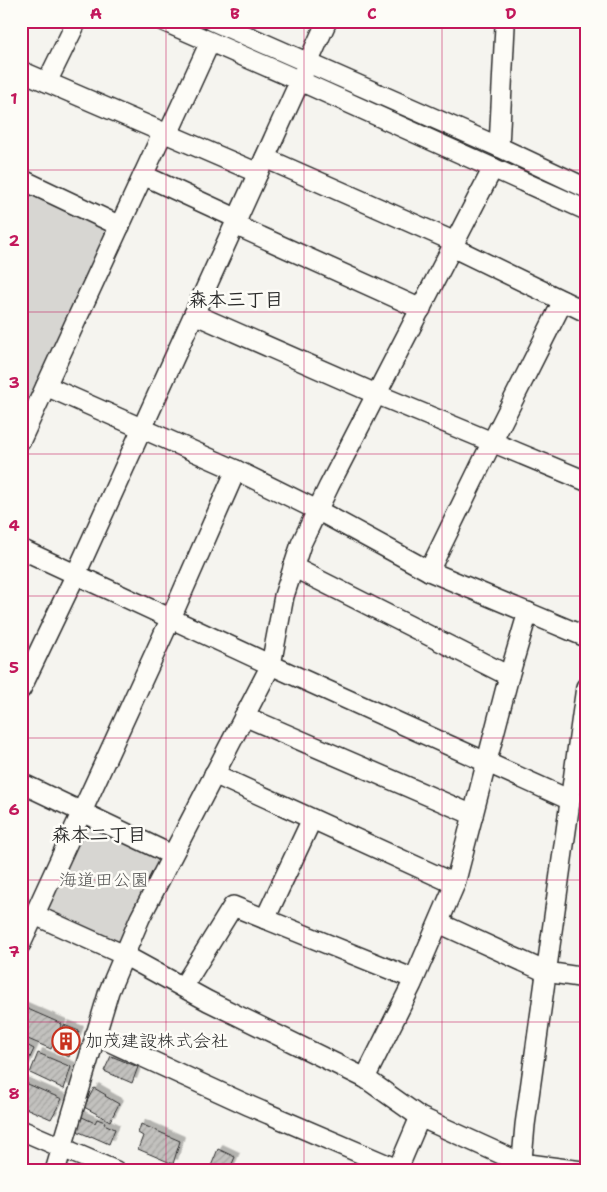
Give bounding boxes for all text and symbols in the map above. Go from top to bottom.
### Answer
text: A [90,3,102,24]
text: B [230,3,240,24]
text: C [367,3,377,24]
text: D [505,3,517,24]
text: 1 [10,88,18,109]
text: 2 [8,230,20,251]
district label: 森本三丁目 [188,287,284,312]
text: 3 [8,372,20,393]
text: 4 [8,515,20,536]
text: 5 [9,657,19,678]
text: 6 [8,799,20,820]
district label: 森本二丁目 [51,822,147,847]
park label: 海道田公園 [59,868,149,892]
text: 7 [8,941,20,962]
building icon: 加茂建設株式会社 [51,1026,81,1056]
place label: 加茂建設株式会社 [85,1029,229,1053]
text: 8 [8,1083,20,1104]

